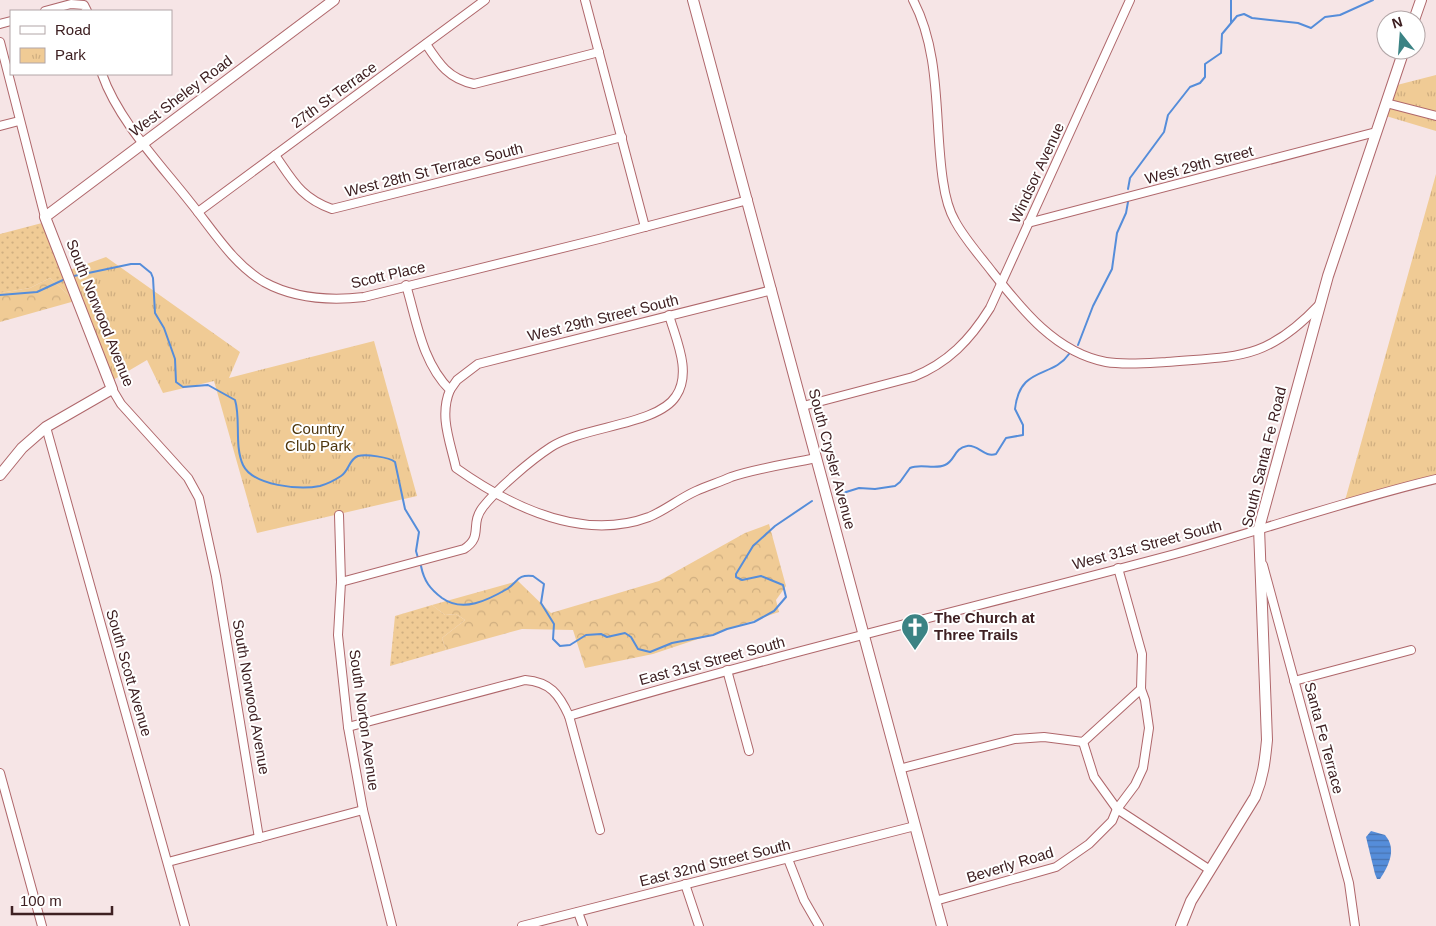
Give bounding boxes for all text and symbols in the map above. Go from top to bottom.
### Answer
legend [10,10,172,75]
north arrow [1376,10,1426,60]
text: N [1390,13,1404,32]
text: Road [55,21,91,38]
text: Park [55,46,86,63]
street label: West Sheley Road [126,52,235,140]
street label: 27th St Terrace [288,58,380,131]
street label: Windsor Avenue [1006,120,1067,226]
street label: West 28th St Terrace South [343,139,525,200]
street label: West 29th Street [1143,142,1256,187]
street label: South Norwood Avenue [63,237,138,389]
street label: Scott Place [349,258,427,291]
street label: West 29th Street South [526,291,680,344]
street label: South Santa Fe Road [1238,385,1289,529]
street label: South Crysler Avenue [806,387,859,531]
park label: Country Club Park [285,420,351,454]
street label: West 31st Street South [1070,516,1223,573]
street label: South Scott Avenue [103,607,156,738]
place label: The Church at Three Trails [934,609,1035,643]
church icon: The Church at Three Trails [900,612,930,651]
street label: South Norwood Avenue [229,618,274,776]
street label: East 31st Street South [637,633,787,688]
street label: South Norton Avenue [346,648,383,792]
street label: Santa Fe Terrace [1301,680,1348,796]
street label: East 32nd Street South [638,836,792,890]
street label: Beverly Road [964,843,1055,886]
scale bar [12,884,112,916]
text: 100 m [20,892,62,909]

